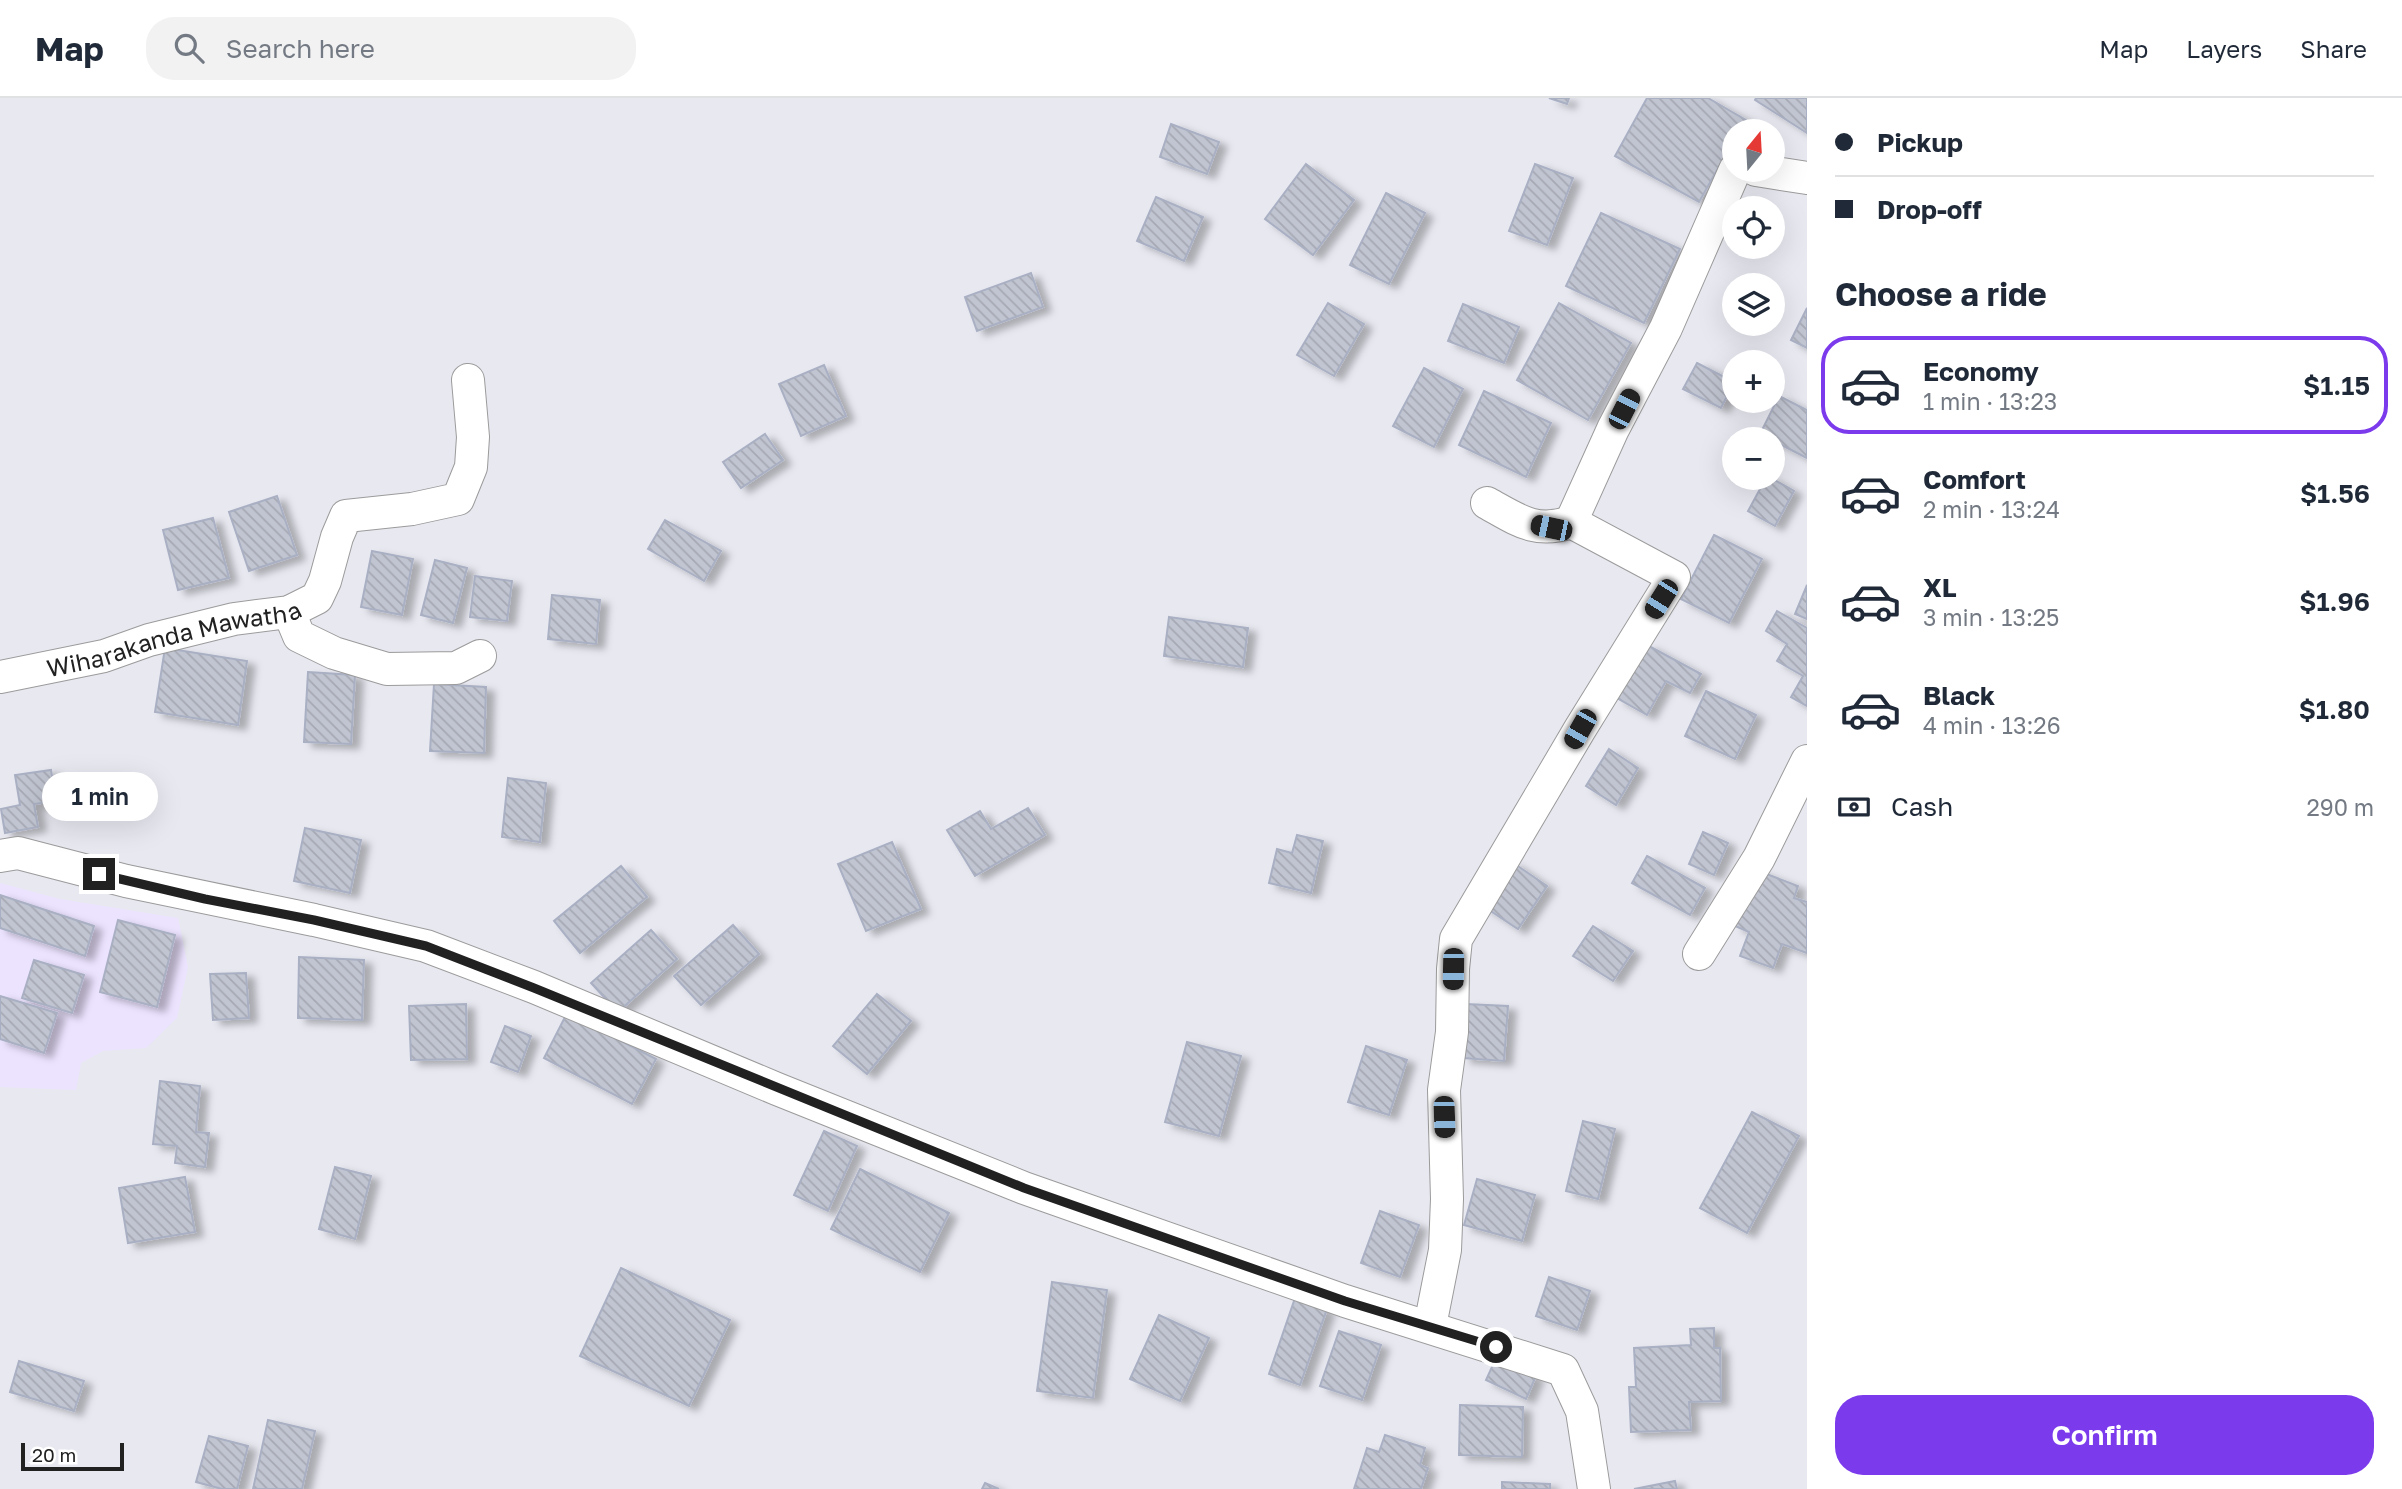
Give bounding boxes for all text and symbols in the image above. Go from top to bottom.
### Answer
search box [146,17,636,80]
text: Map [35,29,104,68]
icon: search [170,29,208,67]
text: Search here [226,33,375,64]
text: Map [2099,34,2148,63]
text: Layers [2186,34,2262,63]
text: Share [2300,34,2367,63]
north arrow [1722,119,1785,182]
map controls [1722,119,1785,490]
text: Pickup [1877,127,1963,158]
text: Drop-off [1877,194,1982,225]
button: locate [1722,196,1785,259]
button: layers [1722,273,1785,336]
text: Choose a ride [1835,275,2047,313]
button: + [1722,350,1785,413]
icon: car [1839,354,1902,417]
text: Economy [1923,356,2039,387]
text: $1.15 [2303,370,2370,401]
car [1606,386,1643,432]
text: 1 min · 13:23 [1923,387,2057,415]
button: − [1722,427,1785,490]
icon: car [1839,462,1902,525]
text: Comfort [1923,464,2026,495]
text: $1.56 [2300,478,2370,509]
text: 2 min · 13:24 [1923,495,2060,523]
car [1529,513,1574,543]
icon: car [1839,570,1902,633]
text: XL [1923,572,1957,603]
car [1641,576,1682,622]
text: $1.96 [2299,586,2370,617]
street label: Wiharakanda Mawatha [44,594,306,682]
text: 3 min · 13:25 [1923,603,2059,631]
icon: car [1839,678,1902,741]
text: Black [1923,680,1995,711]
text: $1.80 [2299,694,2370,725]
car [1561,706,1600,752]
text: 4 min · 13:26 [1923,711,2061,739]
callout: 1 min [41,772,157,822]
text: 1 min [71,782,129,810]
icon: cash [1835,788,1873,826]
text: Cash [1891,791,1953,822]
text: 290 m [2306,793,2374,821]
route end [83,858,115,890]
car [1443,948,1464,990]
car [1433,1096,1456,1138]
route start [1480,1331,1512,1363]
button: Confirm [1835,1395,2374,1475]
scale bar [21,1440,124,1472]
text: 20 m [32,1443,76,1466]

